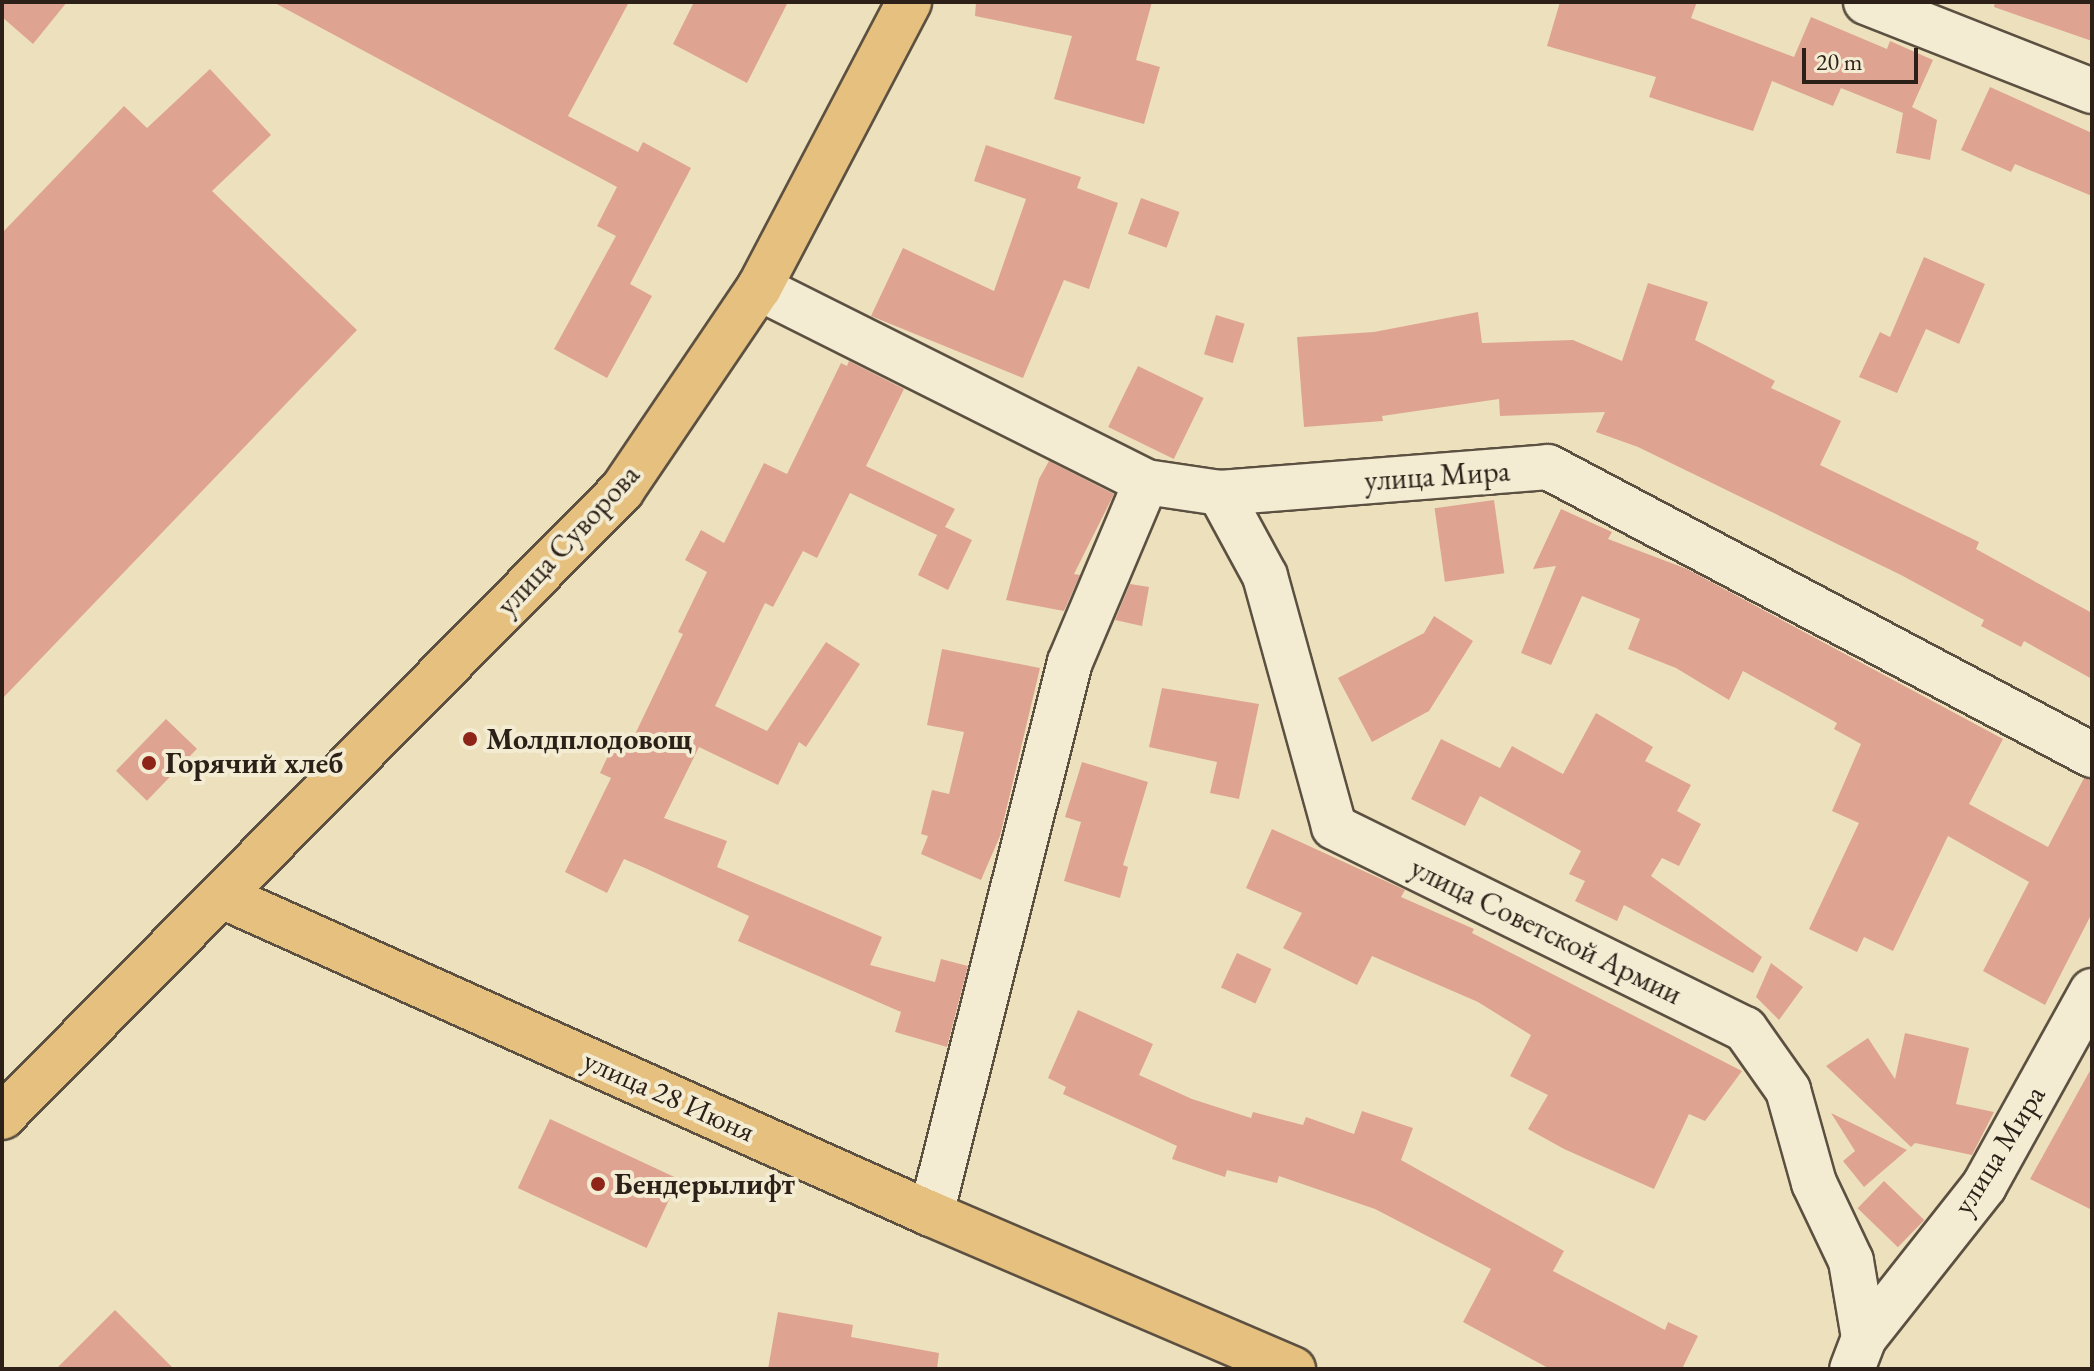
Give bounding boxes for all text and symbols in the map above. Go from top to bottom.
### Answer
scale bar [1806,32,1922,82]
text: 20 m [1816,46,1863,77]
street label: улица Мира [1363,453,1511,499]
street label: улица Суворова [489,457,647,623]
place label: Молдплодовощ [486,721,693,757]
marker: Молдплодовощ [461,730,479,748]
place label: Горячий хлеб [165,745,343,781]
marker: Горячий хлеб [140,754,158,772]
street label: улица Советской Армии [1404,850,1688,1012]
street label: улица 28 Июня [578,1042,760,1150]
street label: улица Мира [1945,1079,2053,1221]
place label: Бендерылифт [614,1166,795,1202]
marker: Бендерылифт [589,1175,607,1193]

